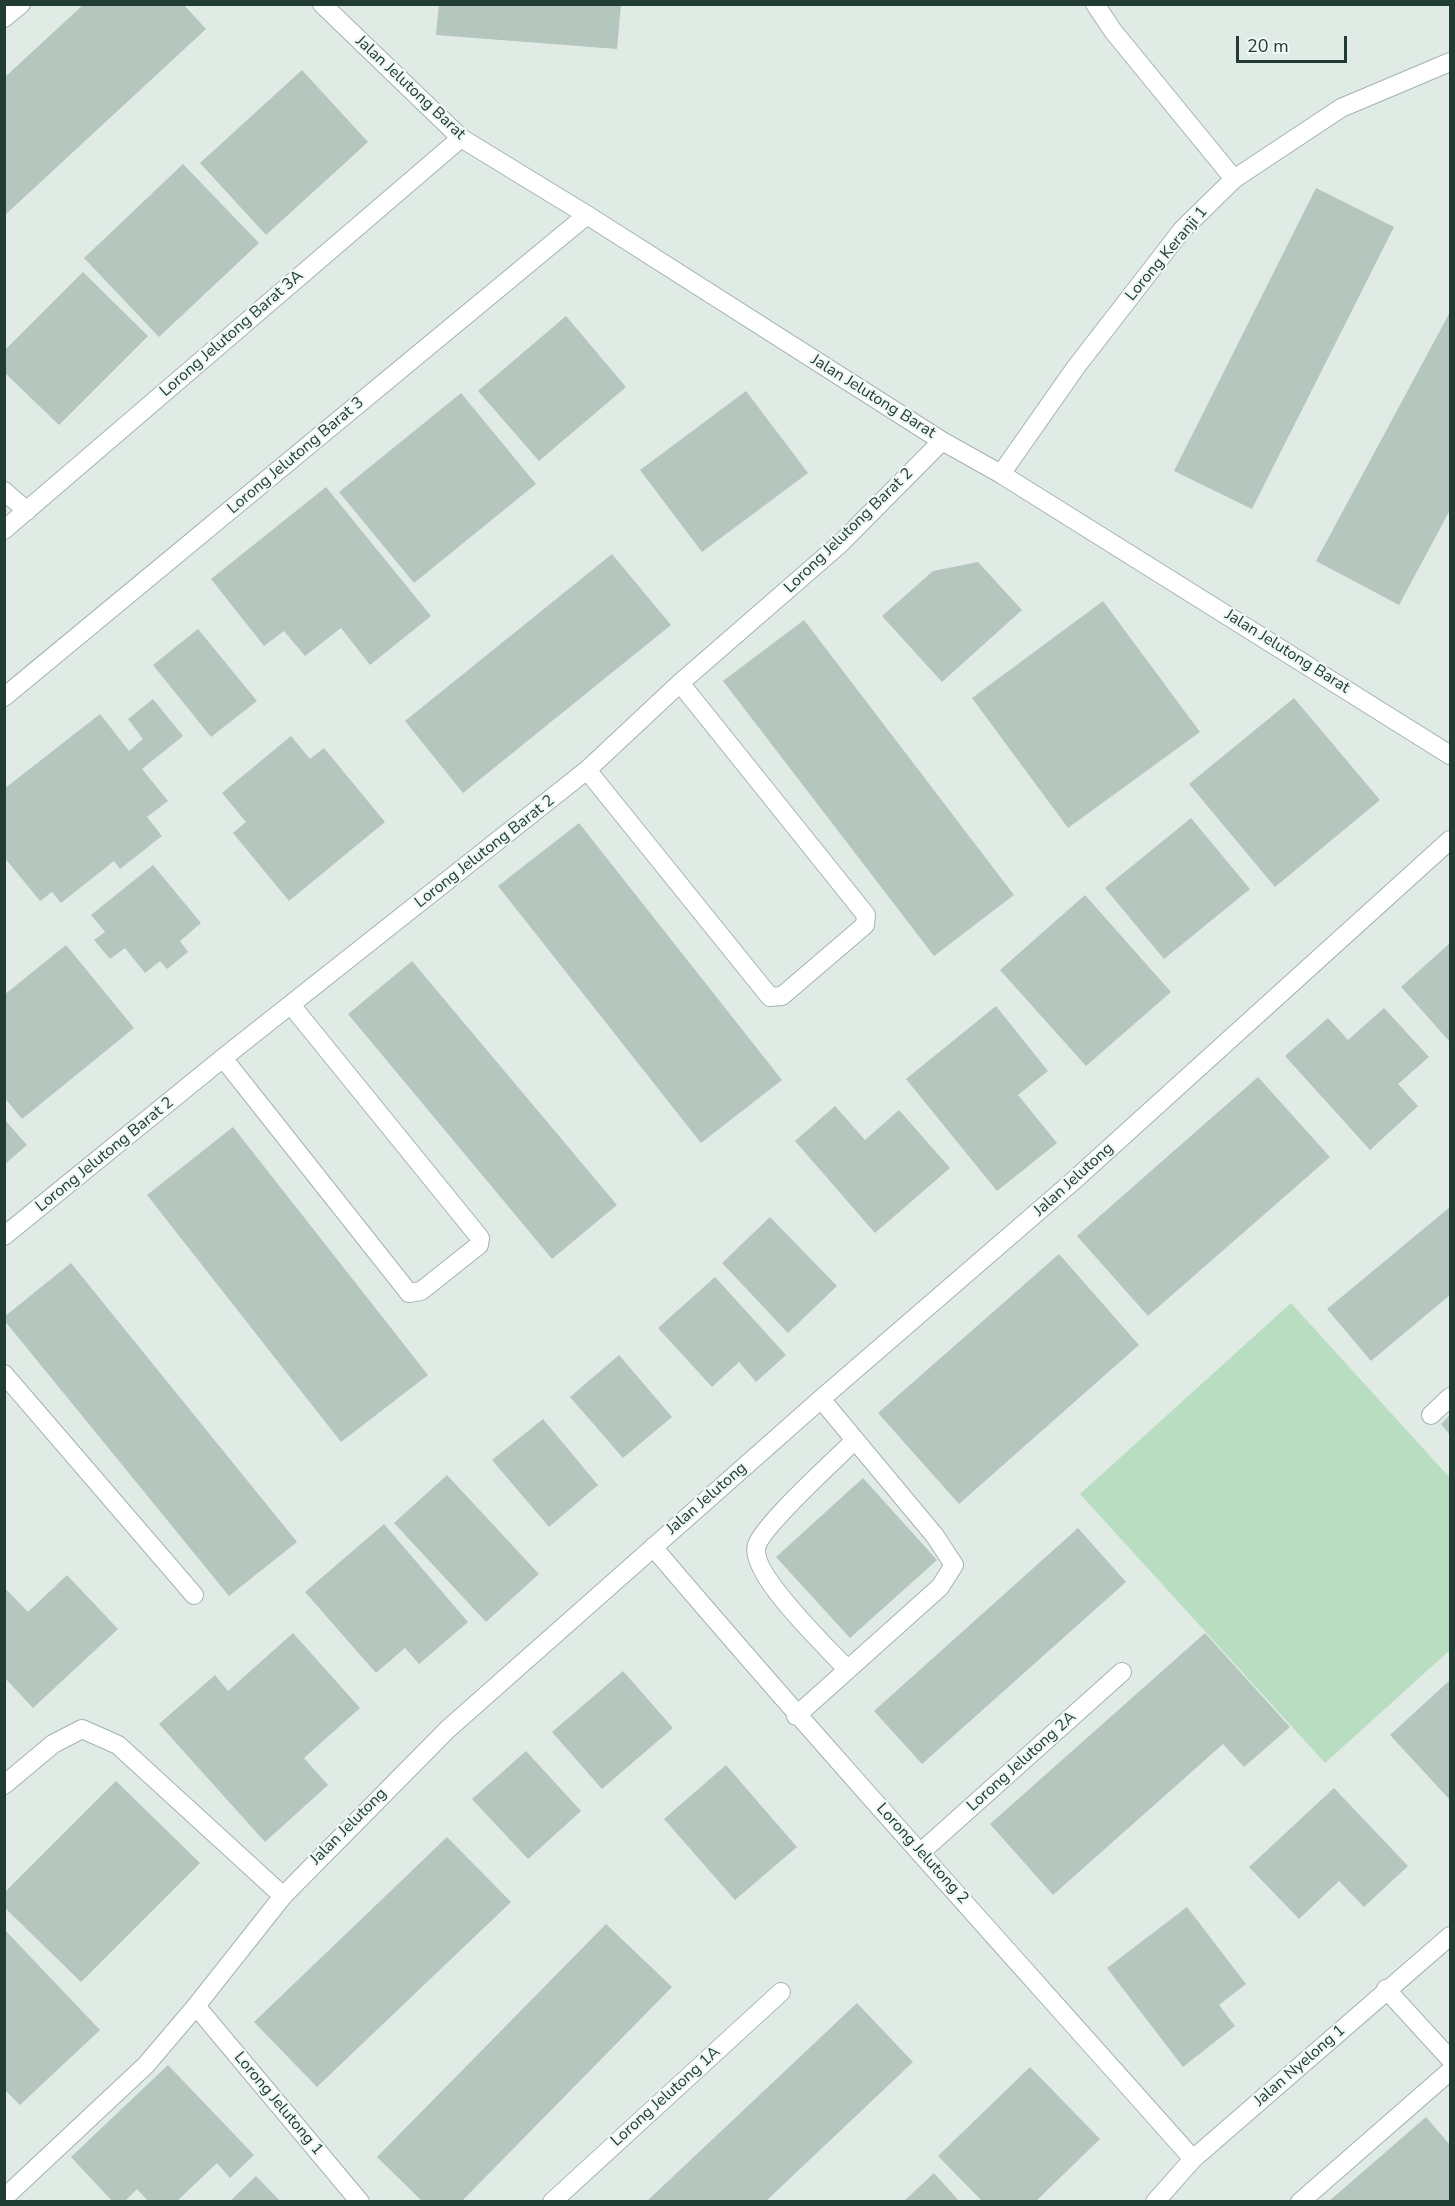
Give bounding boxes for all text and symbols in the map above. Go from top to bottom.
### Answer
scale bar [1239,24,1350,62]
street label: Jalan Jelutong Barat [351,32,469,144]
text: 20 m [1247,34,1289,58]
street label: Lorong Keranji 1 [1122,203,1212,305]
street label: Lorong Jelutong Barat 3A [156,267,308,401]
street label: Jalan Jelutong Barat [807,351,939,443]
street label: Lorong Jelutong Barat 3 [224,393,368,519]
street label: Lorong Jelutong Barat 2 [781,464,917,598]
street label: Jalan Jelutong Barat [1221,606,1353,698]
street label: Lorong Jelutong Barat 2 [411,792,559,912]
street label: Lorong Jelutong Barat 2 [32,1094,178,1216]
street label: Jalan Jelutong [1030,1139,1118,1221]
street label: Jalan Jelutong [663,1459,751,1539]
street label: Lorong Jelutong 2A [963,1708,1081,1816]
street label: Jalan Jelutong [307,1785,391,1869]
street label: Lorong Jelutong 2 [872,1800,972,1908]
street label: Jalan Nyelong 1 [1251,2021,1349,2111]
street label: Lorong Jelutong 1A [607,2043,725,2151]
street label: Lorong Jelutong 1 [229,2049,327,2159]

